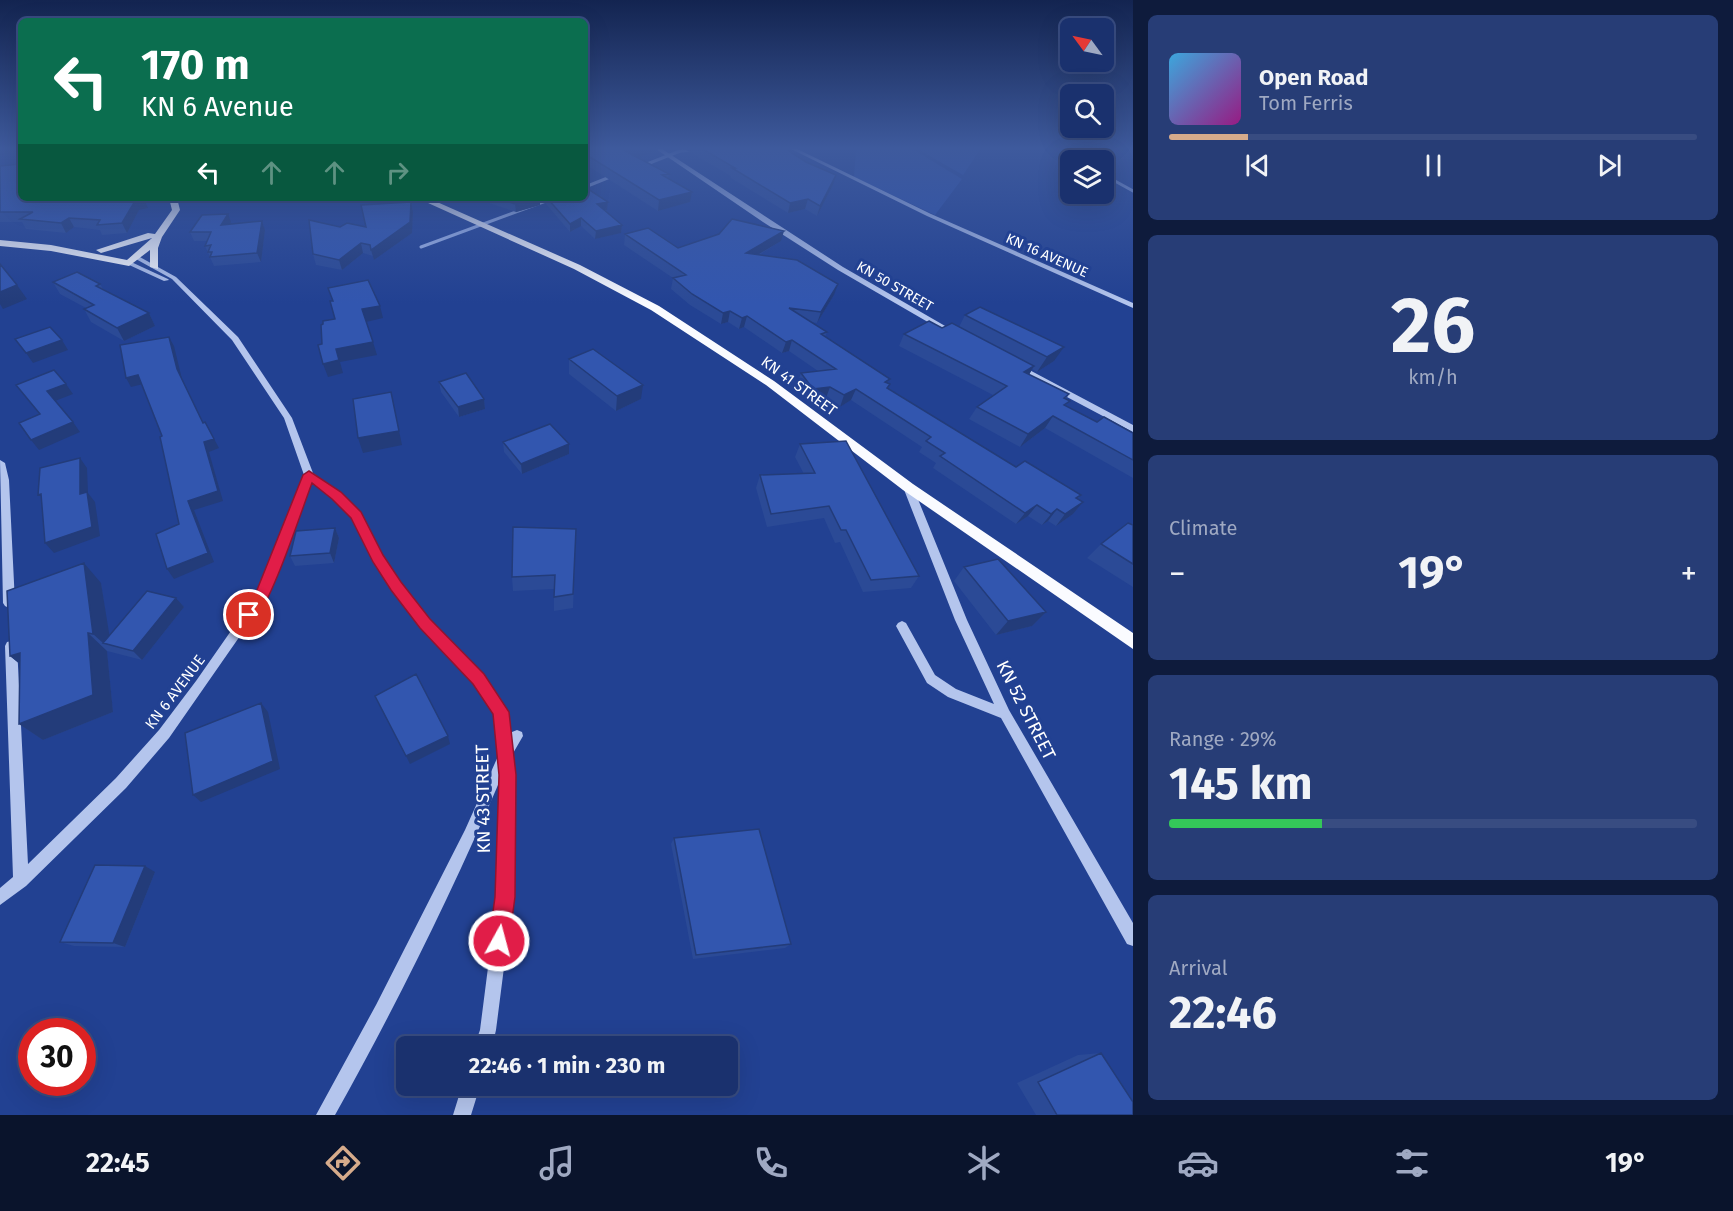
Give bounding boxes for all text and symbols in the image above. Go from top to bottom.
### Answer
north arrow [1060,18,1114,72]
map controls [1060,18,1114,204]
text: 170 m [141,40,250,90]
icon: left [42,42,120,120]
text: Open Road [1259,64,1369,91]
button: search [1060,84,1114,138]
text: KN 6 Avenue [141,91,294,123]
text: Tom Ferris [1259,91,1353,115]
icon: previous [1241,149,1274,182]
icon: pause [1417,149,1450,182]
icon: next [1593,149,1626,182]
button: layers [1060,150,1114,204]
icon: left [192,156,225,189]
icon: ahead [255,156,288,189]
icon: ahead [318,156,351,189]
icon: right [381,156,414,189]
street label: KN 16 AVENUE [1003,230,1091,281]
street label: KN 50 STREET [854,258,937,315]
text: 26 [1391,279,1475,373]
street label: KN 41 STREET [758,353,841,420]
text: km/h [1408,365,1458,389]
text: Climate [1169,516,1237,540]
text: 19° [1398,546,1468,600]
text: − [1169,554,1186,594]
text: + [1681,554,1697,594]
pin [223,589,274,640]
icon: arrive [232,598,265,631]
street label: KN 6 AVENUE [141,651,209,733]
street label: KN 52 STREET [992,657,1061,764]
text: Range · 29% [1169,727,1277,751]
street label: KN 43 STREET [471,744,495,854]
text: 145 km [1169,757,1313,811]
position arrow [467,909,531,973]
text: Arrival [1169,956,1228,980]
text: 22:46 [1169,986,1277,1040]
speed limit sign: 30 [18,1018,96,1096]
text: 22:46 · 1 min · 230 m [469,1052,665,1079]
icon: directions [322,1142,364,1184]
icon: music [536,1142,578,1184]
icon: phone [750,1142,792,1184]
icon: climate [963,1142,1005,1184]
icon: car [1177,1142,1219,1184]
icon: filters [1391,1142,1433,1184]
text: 22:45 [86,1147,150,1179]
text: 19° [1605,1147,1647,1179]

